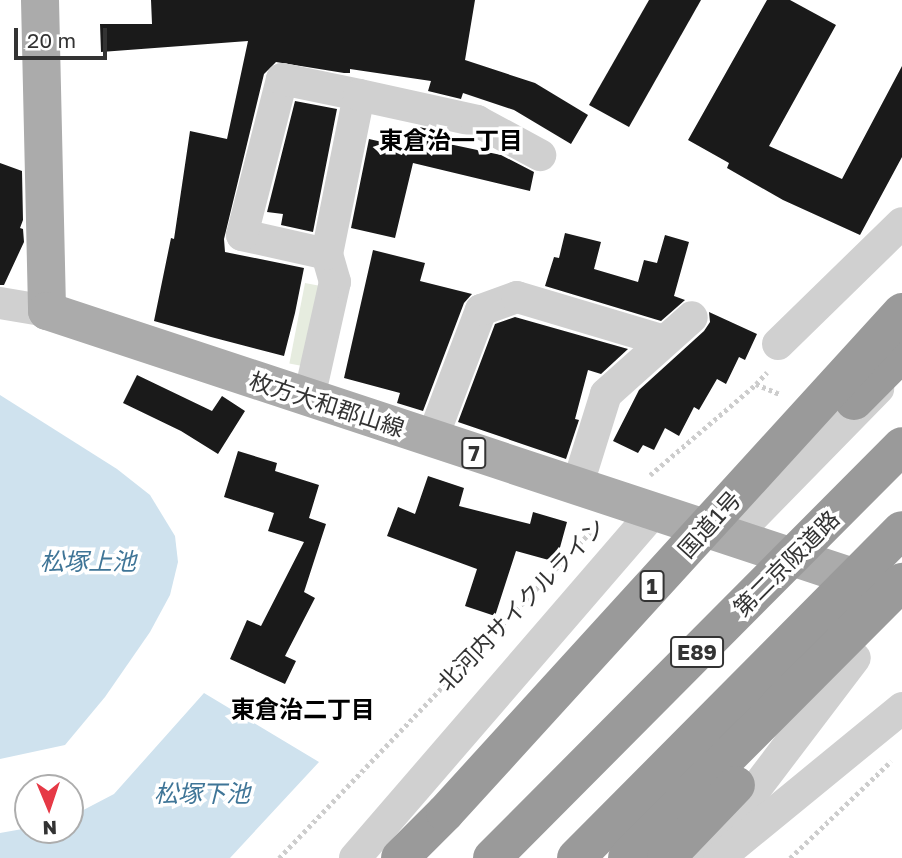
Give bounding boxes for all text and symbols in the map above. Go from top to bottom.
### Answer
scale bar [18,14,110,58]
text: 20 m [27,27,76,53]
district label: 東倉治一丁目 [379,126,523,154]
street label: 枚方大和郡山線 [246,366,408,442]
road number: 7 [460,435,488,470]
street label: 国道1号 [672,485,746,563]
street label: 第二京阪道路 [727,504,845,622]
street label: 北河内サイクルライン [431,512,611,696]
water label: 松塚上池 [40,547,136,575]
road number: 1 [638,568,666,604]
road number: E89 [669,634,725,670]
district label: 東倉治二丁目 [231,695,375,723]
north arrow [14,774,84,844]
water label: 松塚下池 [154,779,250,807]
text: N [42,817,57,840]

